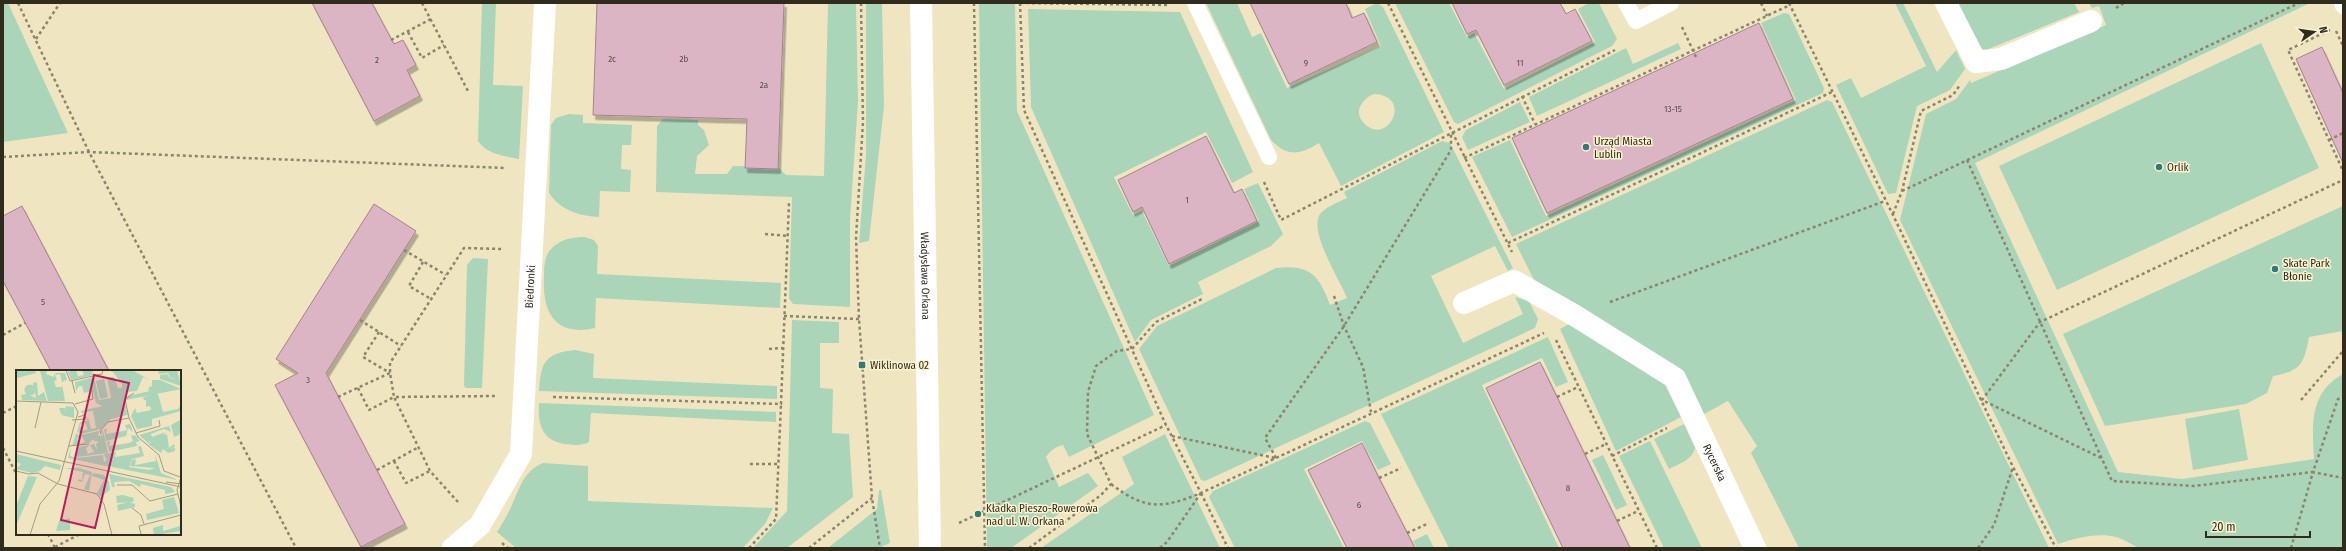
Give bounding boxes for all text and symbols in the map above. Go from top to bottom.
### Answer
north arrow [2294,12,2334,52]
text: N [2316,25,2330,35]
house number: 2c [608,54,616,64]
house number: 2b [680,54,689,64]
house number: 2 [375,55,379,65]
house number: 9 [1304,58,1308,68]
house number: 11 [1517,58,1523,68]
house number: 2a [760,80,769,90]
house number: 13-15 [1664,104,1682,114]
place label: Urząd Miasta Lublin [1594,135,1652,161]
marker: Urząd Miasta Lublin [1581,142,1591,152]
place label: Orlik [2167,161,2189,174]
marker: Orlik [2154,162,2164,172]
house number: 1 [1185,195,1189,205]
street label: Władysława Orkana [918,232,933,320]
place label: Skate Park Błonie [2283,257,2331,283]
marker: Skate Park Błonie [2270,264,2280,274]
street label: Biedronki [522,265,538,309]
house number: 5 [41,297,45,307]
place label: Wiklinowa 02 [870,359,929,372]
marker: Wiklinowa 02 [857,360,867,370]
inset map [16,370,181,535]
house number: 3 [306,375,310,385]
street label: Rycerska [1700,442,1729,483]
house number: 8 [1566,483,1571,493]
house number: 6 [1357,500,1362,510]
place label: Kładka Pieszo-Rowerowa nad ul. W. Orkana [986,502,1098,528]
marker: Kładka Pieszo-Rowerowa nad ul. W. Orkana [973,509,983,519]
scale bar [2206,513,2310,539]
text: 20 m [2212,520,2236,534]

